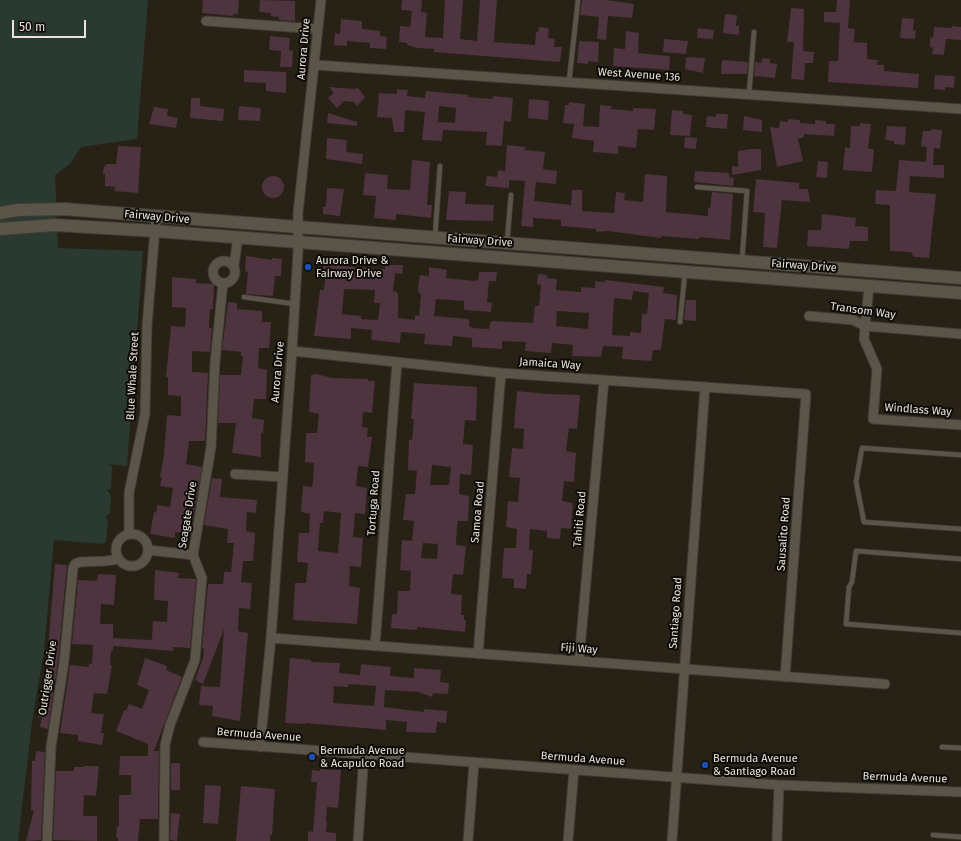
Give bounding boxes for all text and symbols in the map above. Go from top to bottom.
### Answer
scale bar [14,12,88,38]
street label: Aurora Drive [295,18,313,80]
text: 50 m [19,20,45,34]
street label: West Avenue 136 [597,66,681,84]
street label: Fairway Drive [124,208,190,226]
street label: Fairway Drive [447,232,513,250]
place label: Aurora Drive & Fairway Drive [316,254,389,280]
street label: Fairway Drive [771,257,837,275]
marker: Aurora Drive & Fairway Drive [303,262,313,272]
street label: Transom Way [830,300,896,322]
street label: Blue Whale Street [124,331,142,421]
street label: Aurora Drive [269,341,287,403]
street label: Jamaica Way [519,355,581,373]
street label: Windlass Way [884,401,952,419]
street label: Tortuga Road [365,470,383,536]
street label: Seagate Drive [176,481,200,549]
street label: Samoa Road [469,481,487,543]
street label: Tahiti Road [571,491,589,547]
street label: Sausalito Road [775,497,793,571]
street label: Santiago Road [667,577,685,649]
street label: Outrigger Drive [36,640,60,716]
street label: Fiji Way [560,641,598,657]
street label: Bermuda Avenue [216,725,302,745]
place label: Bermuda Avenue & Acapulco Road [320,744,405,770]
street label: Bermuda Avenue [540,749,626,769]
marker: Bermuda Avenue & Acapulco Road [307,752,317,762]
place label: Bermuda Avenue & Santiago Road [713,752,798,778]
marker: Bermuda Avenue & Santiago Road [700,760,710,770]
street label: Bermuda Avenue [862,770,948,786]

